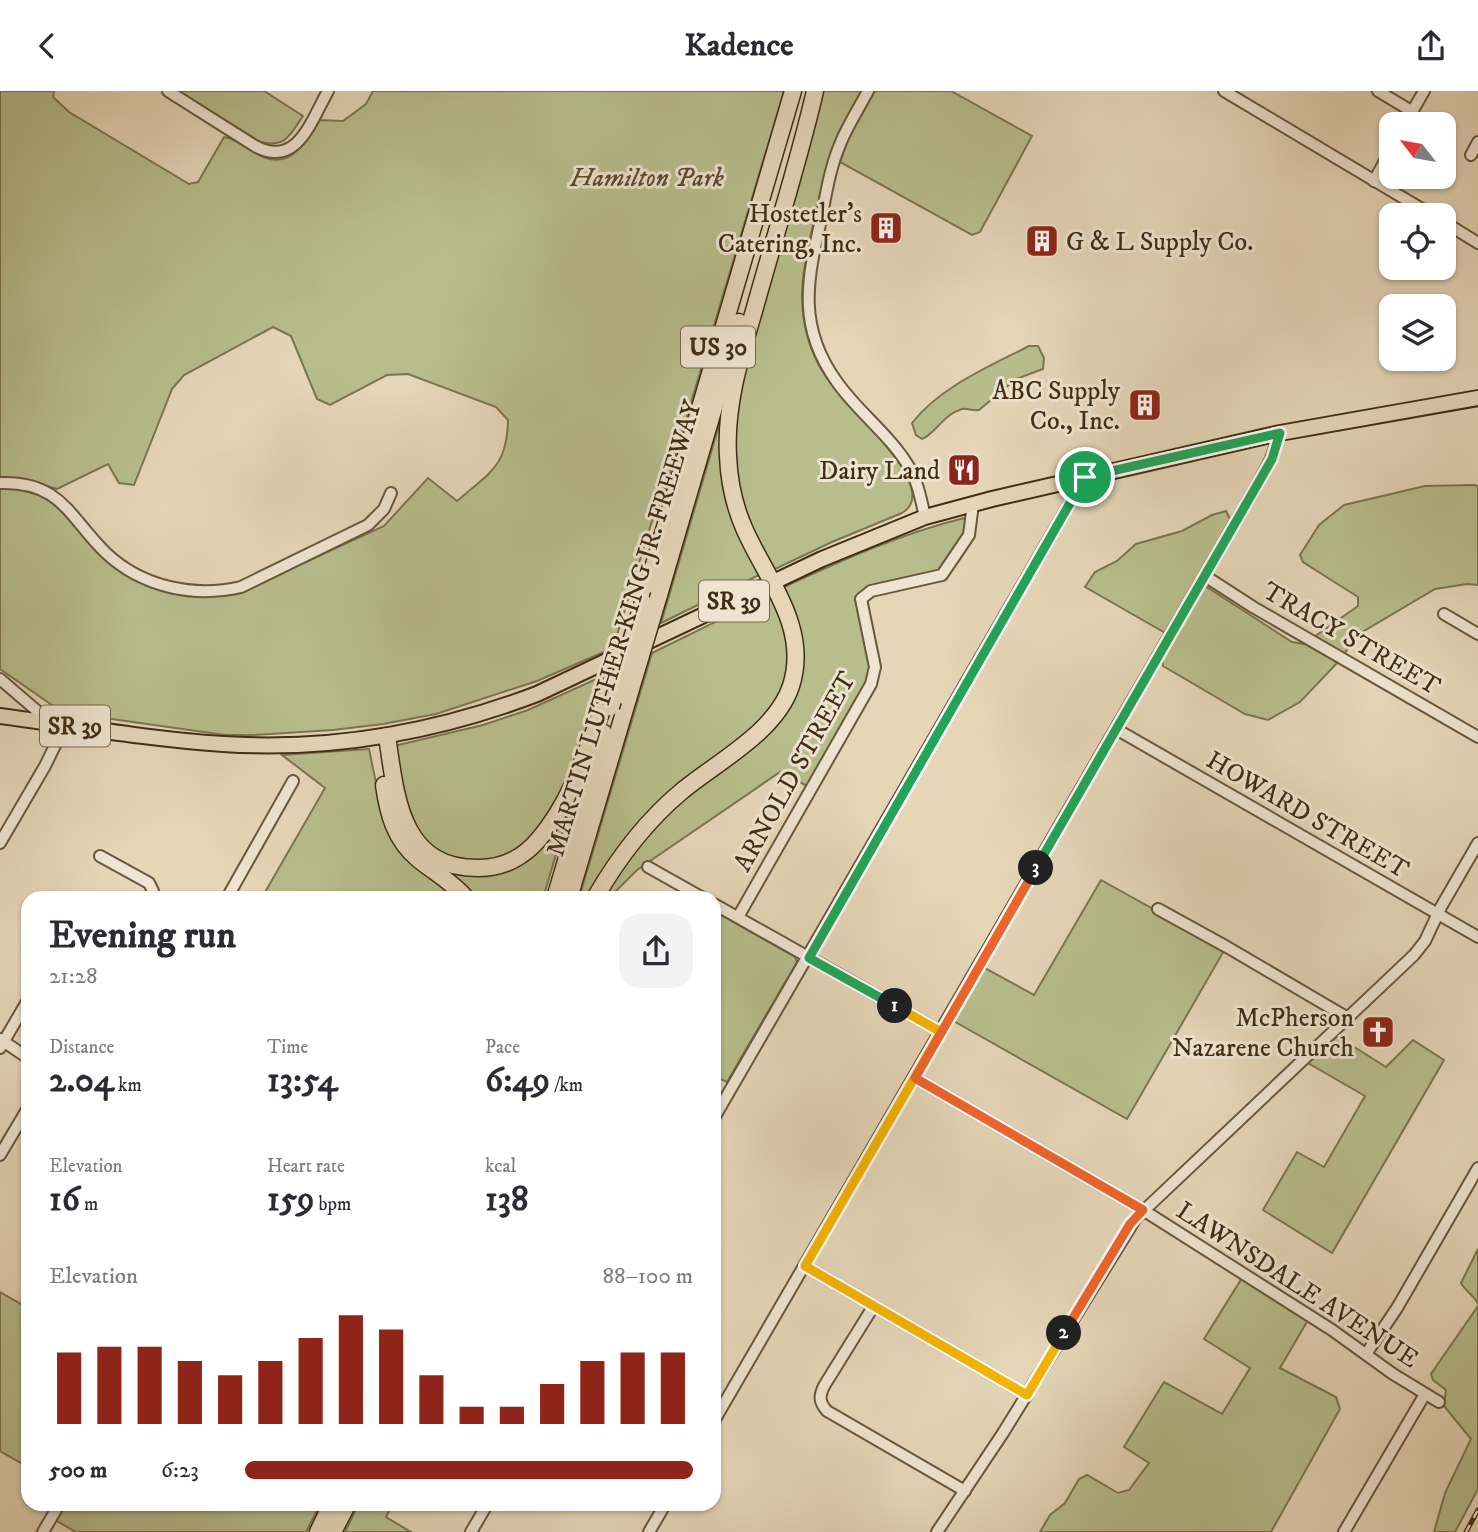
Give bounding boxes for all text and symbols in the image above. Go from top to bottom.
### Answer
text: Kadence [685,26,793,66]
icon: back [28,27,66,65]
icon: share [1412,27,1450,65]
north arrow [1379,112,1456,189]
map controls [1379,112,1456,371]
park label: Hamilton Park [569,162,724,195]
place label: Hostetler's Catering, Inc. [718,198,862,261]
button: locate [1379,203,1456,280]
building icon: Hostetler's Catering, Inc. [867,209,905,247]
building icon: G & L Supply Co. [1023,222,1061,260]
place label: G & L Supply Co. [1066,226,1253,259]
button: layers [1379,294,1456,371]
road number: US 30 [681,326,755,367]
place label: ABC Supply Co., Inc. [992,375,1121,438]
building icon: ABC Supply Co., Inc. [1126,386,1164,424]
street label: MARTIN LUTHER KING JR. FREEWAY [539,396,710,860]
pin [1055,447,1115,507]
restaurant icon: Dairy Land [945,451,983,489]
place label: Dairy Land [819,455,940,488]
icon: arrive [1066,458,1104,496]
street label: TRACY STREET [1257,575,1446,704]
road number: SR 39 [699,581,769,621]
street label: ARNOLD STREET [727,666,864,878]
road number: SR 39 [40,705,110,747]
street label: HOWARD STREET [1200,744,1415,887]
pin: 3 [1018,851,1054,885]
text: 3 [1032,856,1039,879]
text: Evening run [49,912,236,960]
button: share [619,914,693,988]
text: 21:28 [49,962,98,991]
pin: 1 [878,989,912,1023]
text: 1 [891,994,898,1017]
place label: McPherson Nazarene Church [1172,1002,1354,1065]
church icon: McPherson Nazarene Church [1359,1013,1397,1051]
text: Distance [49,1036,114,1059]
text: Time [267,1036,308,1059]
text: Pace [485,1036,520,1059]
text: 2.04 [49,1059,114,1103]
text: 13:54 [267,1059,338,1103]
text: 6:49 [485,1059,550,1103]
text: km [114,1074,142,1097]
text: /km [550,1074,583,1097]
text: Elevation [49,1155,123,1178]
text: Heart rate [267,1155,345,1178]
text: kcal [485,1155,516,1178]
text: 16 [49,1178,80,1222]
text: 159 [267,1178,315,1222]
text: 138 [485,1178,528,1222]
text: m [80,1193,98,1216]
text: bpm [315,1193,351,1216]
street label: LAWNSDALE AVENUE [1170,1194,1425,1376]
text: Elevation [49,1262,138,1291]
text: 88–100 m [603,1262,693,1291]
pin: 2 [1046,1315,1082,1351]
text: 2 [1059,1321,1068,1344]
text: 500 m [49,1456,107,1485]
text: 6:23 [161,1456,199,1485]

